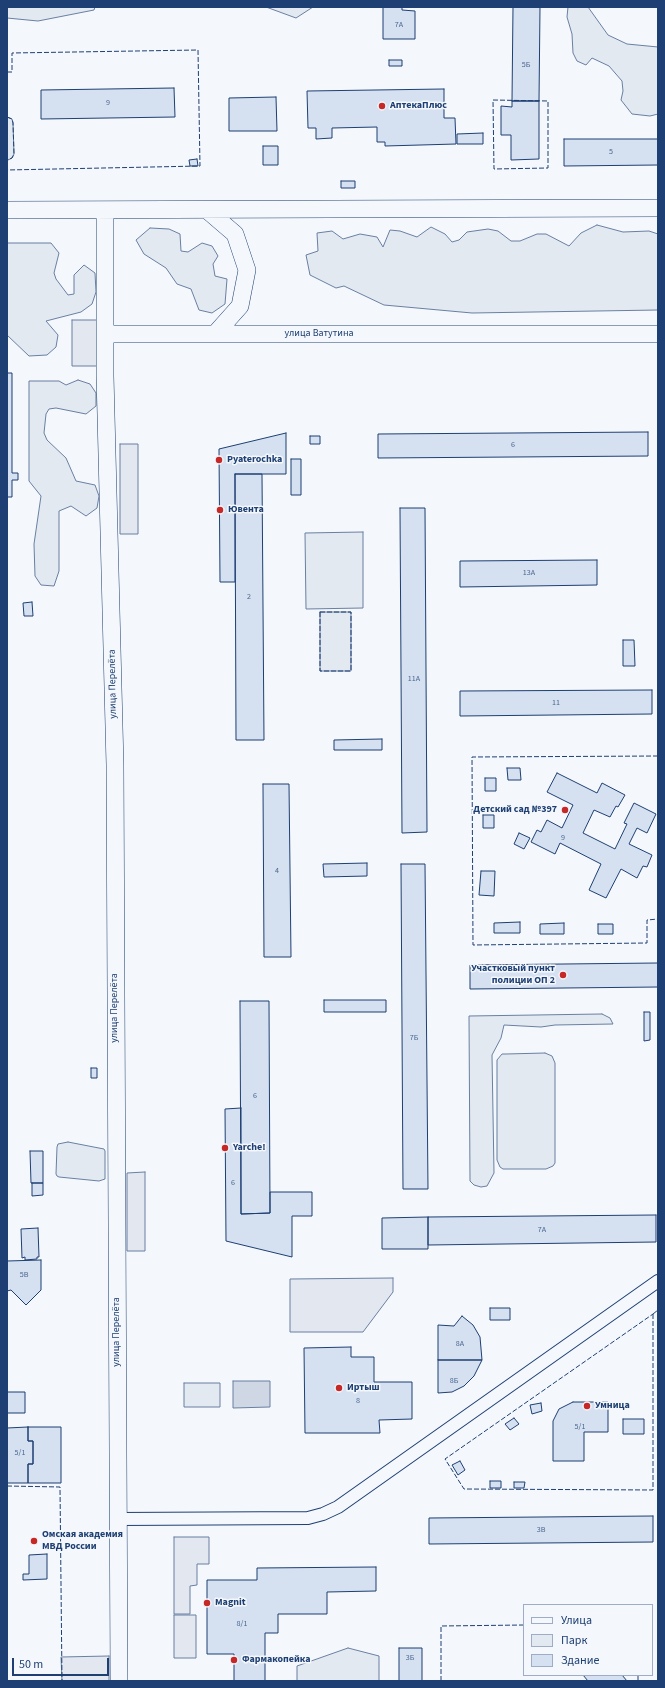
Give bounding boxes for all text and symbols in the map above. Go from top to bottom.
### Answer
house number: 7А [395,20,403,30]
house number: 5Б [522,60,530,70]
house number: 9 [106,98,110,108]
place label: АптекаПлюс [390,100,447,112]
marker: АптекаПлюс [377,101,387,111]
house number: 5 [609,147,613,157]
street label: улица Ватутина [284,328,354,340]
house number: 6 [511,440,515,450]
place label: Pyaterochka [227,454,282,466]
marker: Pyaterochka [214,455,224,465]
place label: Ювента [228,504,264,516]
marker: Ювента [215,505,225,515]
house number: 13А [523,568,535,578]
house number: 2 [247,592,251,602]
street label: улица Перелёта [106,649,120,719]
house number: 11А [408,674,420,684]
house number: 11 [552,698,560,708]
place label: Детский сад №397 [473,804,557,816]
marker: Детский сад №397 [560,805,570,815]
house number: 9 [561,833,565,843]
house number: 4 [275,866,279,876]
place label: Участковый пункт полиции ОП 2 [471,963,555,986]
marker: Участковый пункт полиции ОП 2 [558,970,568,980]
street label: улица Перелёта [109,973,121,1043]
house number: 7Б [410,1033,418,1043]
house number: 6 [253,1091,257,1101]
place label: Yarche! [233,1142,266,1154]
marker: Yarche! [220,1143,230,1153]
house number: 6 [231,1178,235,1188]
house number: 7А [538,1225,546,1235]
house number: 5В [20,1270,28,1280]
street label: улица Перелёта [111,1297,123,1367]
house number: 8А [456,1339,464,1349]
house number: 8Б [450,1376,458,1386]
place label: Иртыш [347,1382,380,1394]
marker: Иртыш [334,1383,344,1393]
house number: 8 [356,1396,360,1406]
place label: Умница [595,1400,630,1412]
marker: Умница [582,1401,592,1411]
house number: 5/1 [575,1422,585,1432]
house number: 5/1 [15,1448,25,1458]
house number: 3В [537,1525,545,1535]
place label: Омская академия МВД России [42,1529,123,1552]
marker: Омская академия МВД России [29,1536,39,1546]
place label: Magnit [215,1597,246,1609]
marker: Magnit [202,1598,212,1608]
legend [523,1604,653,1676]
text: Улица [561,1612,592,1629]
house number: 8/1 [237,1619,247,1629]
text: Парк [561,1632,587,1649]
scale bar [14,1650,111,1676]
text: Здание [561,1652,600,1669]
house number: 3Б [406,1653,414,1663]
place label: Фармакопейка [242,1654,310,1666]
marker: Фармакопейка [229,1655,239,1665]
text: 50 m [19,1656,43,1673]

